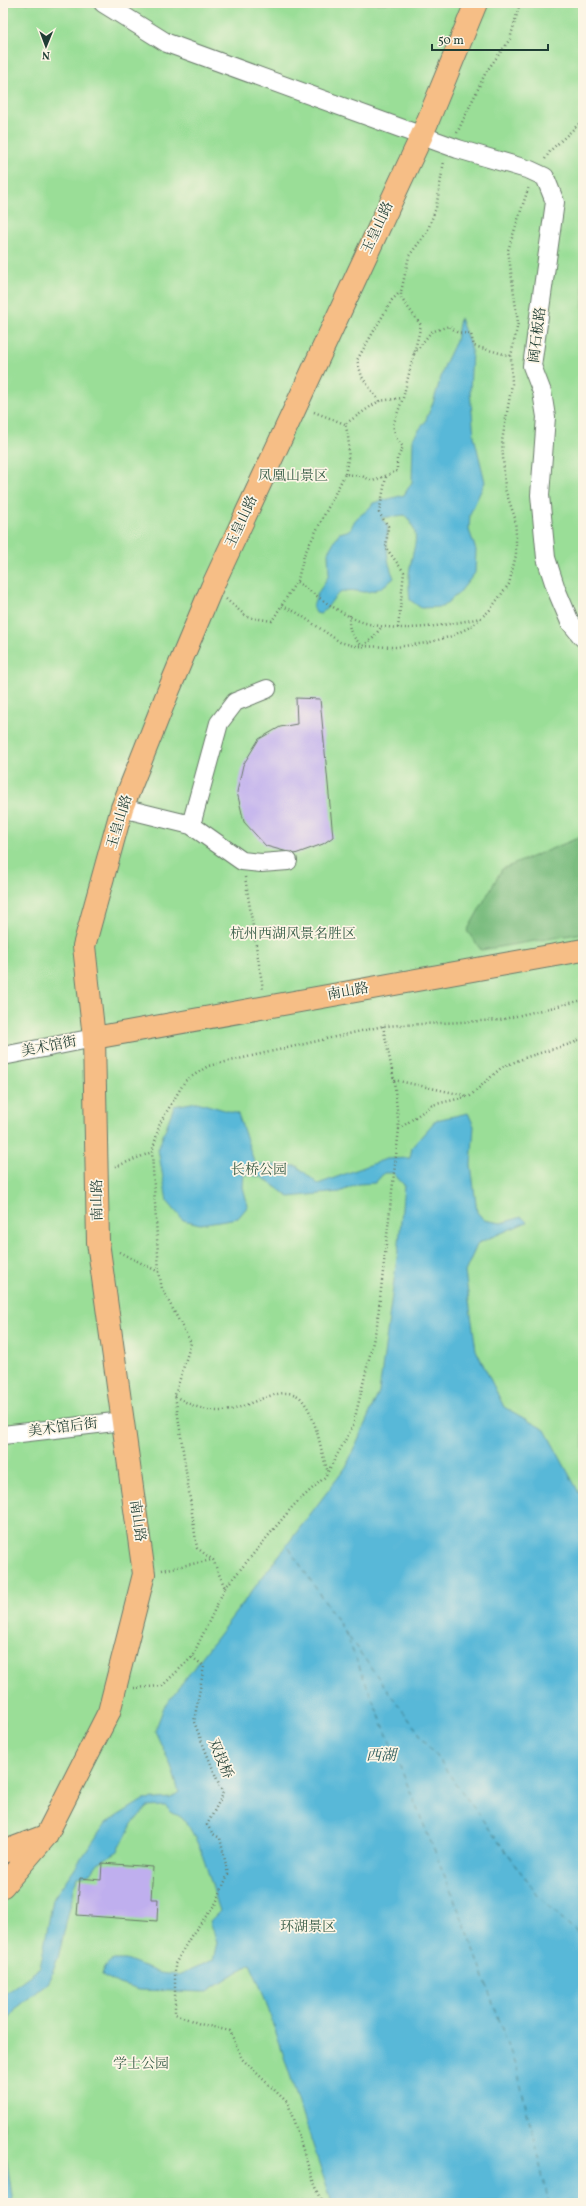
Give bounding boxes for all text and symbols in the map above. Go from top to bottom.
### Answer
north arrow [26,26,66,66]
scale bar [432,26,548,52]
text: 50 m [438,33,464,49]
text: N [42,47,50,62]
street label: 玉皇山路 [358,199,398,257]
street label: 阔石板路 [525,306,551,364]
park label: 凤凰山景区 [258,467,328,486]
street label: 玉皇山路 [222,493,262,551]
street label: 玉皇山路 [103,792,137,852]
park label: 杭州西湖风景名胜区 [230,925,356,944]
street label: 南山路 [326,979,370,1005]
street label: 美术馆街 [20,1032,78,1062]
park label: 长桥公园 [231,1161,287,1180]
street label: 南山路 [88,1179,108,1221]
street label: 美术馆后街 [27,1414,99,1442]
street label: 南山路 [125,1499,149,1543]
street label: 双投桥 [203,1736,237,1782]
water label: 西湖 [366,1746,399,1767]
park label: 环湖景区 [280,1918,336,1937]
park label: 学士公园 [113,2055,169,2074]

